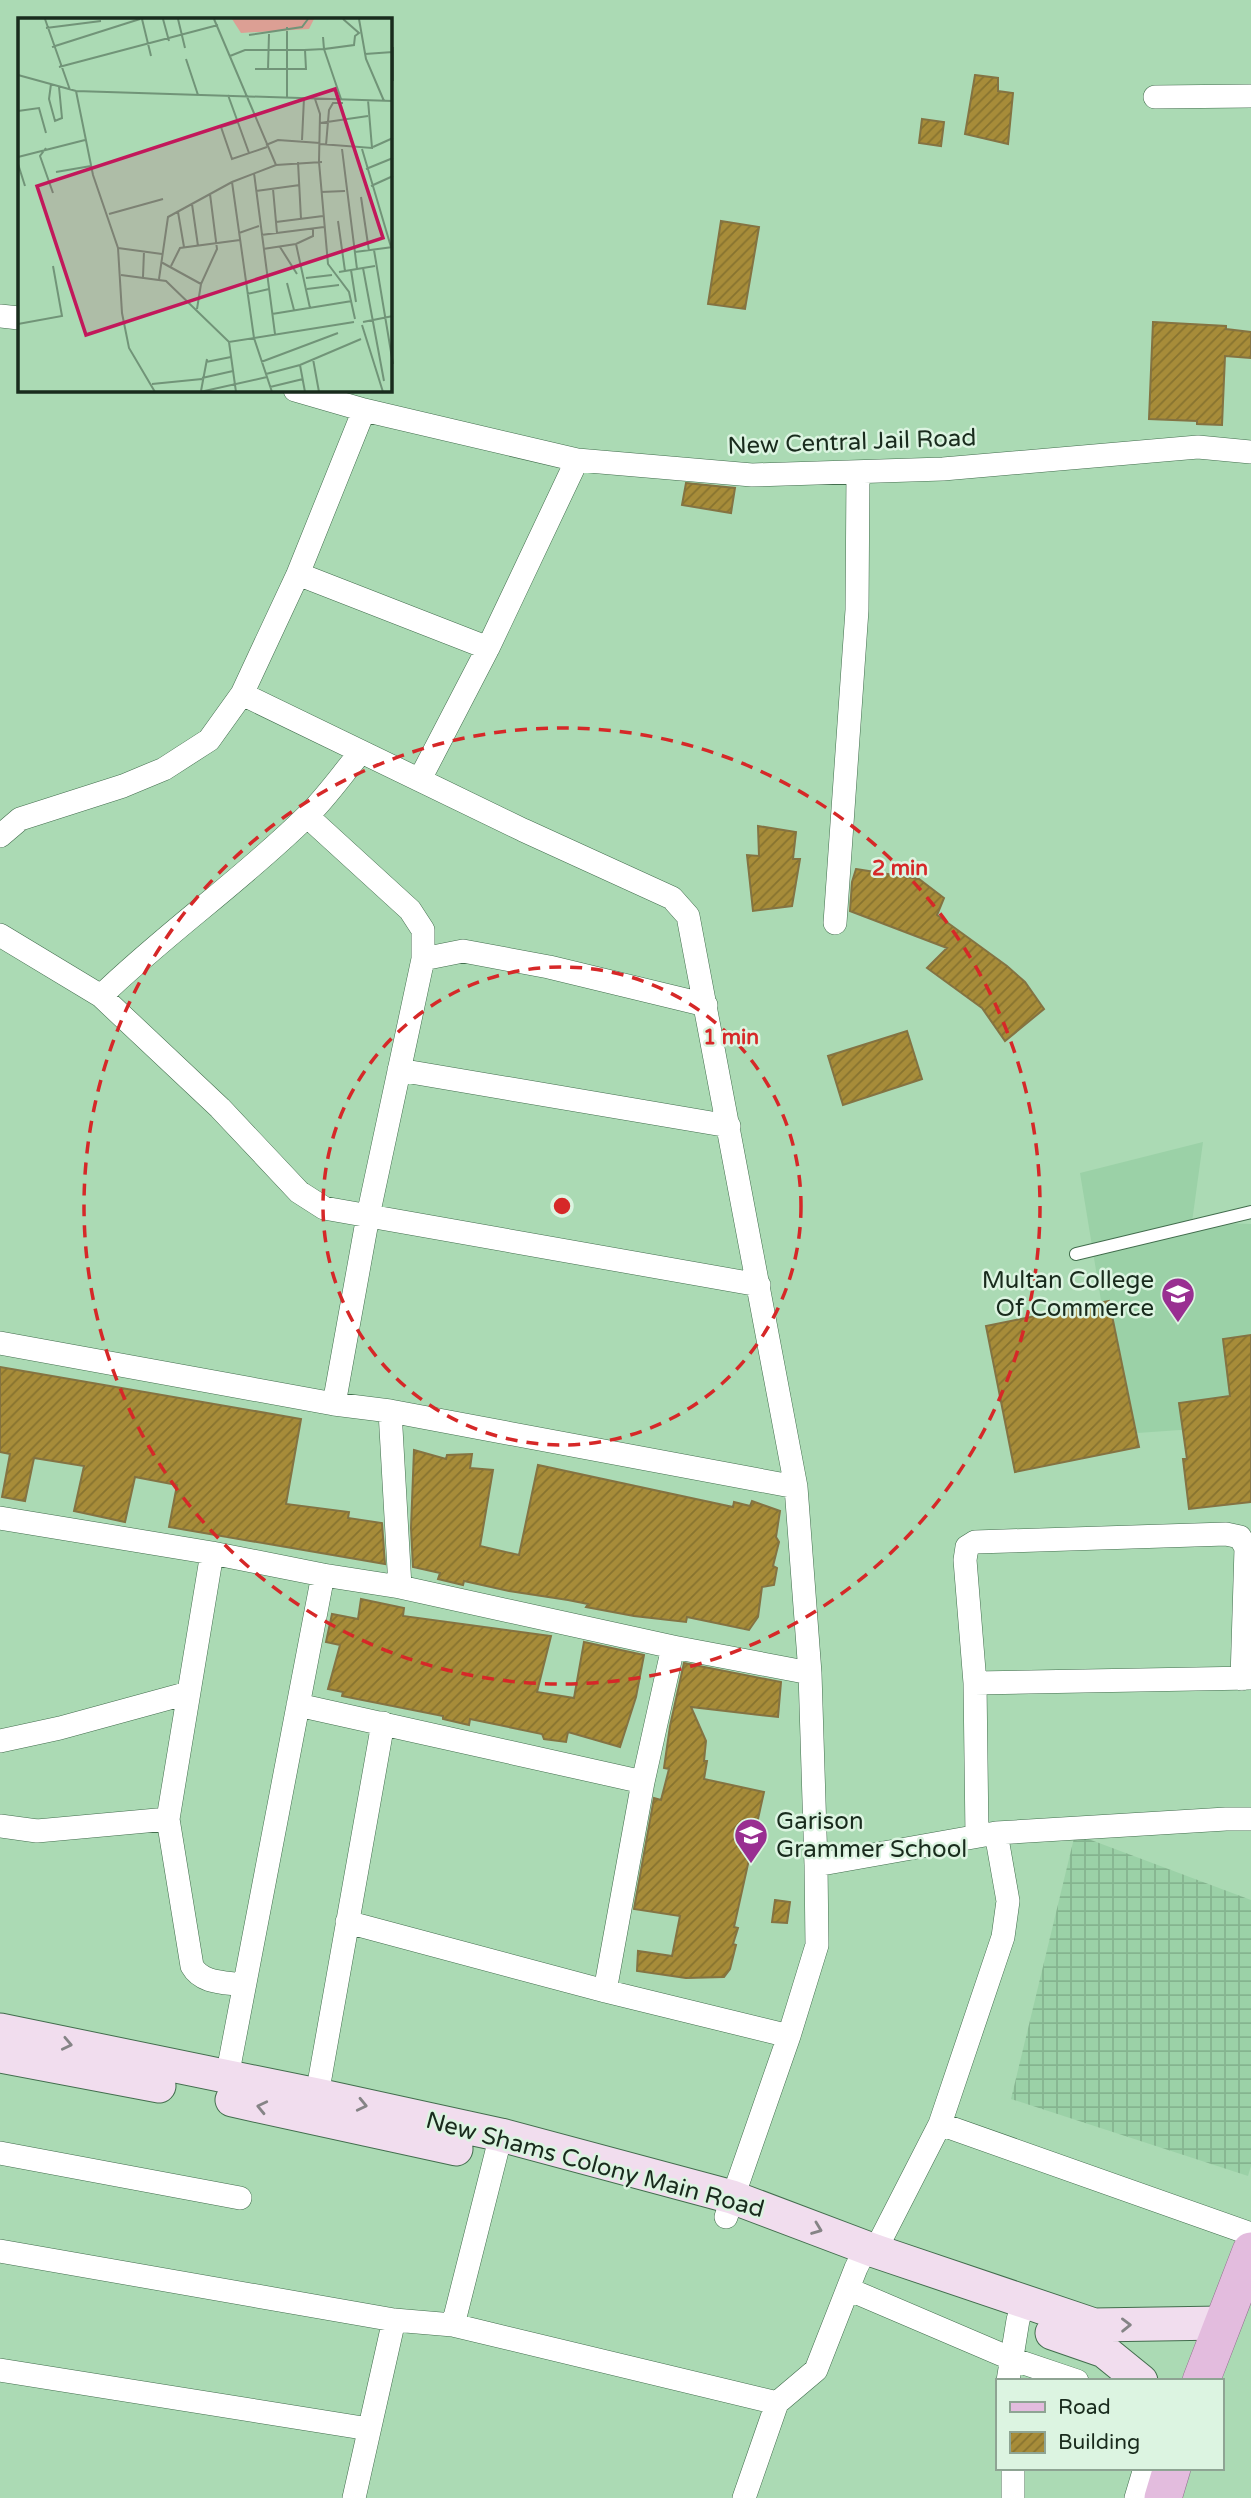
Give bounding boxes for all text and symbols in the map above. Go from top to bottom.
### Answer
inset map [18,18,392,392]
street label: New Central Jail Road [727,423,977,461]
text: 2 min [872,856,928,881]
text: 1 min [703,1025,759,1050]
centre of rings [550,1194,574,1218]
place label: Multan College Of Commerce [982,1266,1154,1323]
school or university icon: Multan College Of Commerce [1159,1275,1197,1324]
place label: Garison Grammer School [776,1807,967,1864]
school or university icon: Garison Grammer School [732,1816,770,1865]
one-way arrow [61,2035,73,2050]
one-way arrow [356,2096,368,2111]
one-way arrow [256,2101,268,2115]
street label: New Shams Colony Main Road [423,2106,767,2224]
one-way arrow [810,2221,822,2235]
one-way arrow [1121,2317,1132,2332]
legend [996,2379,1223,2470]
text: Road [1058,2395,1111,2420]
text: Building [1058,2430,1140,2455]

